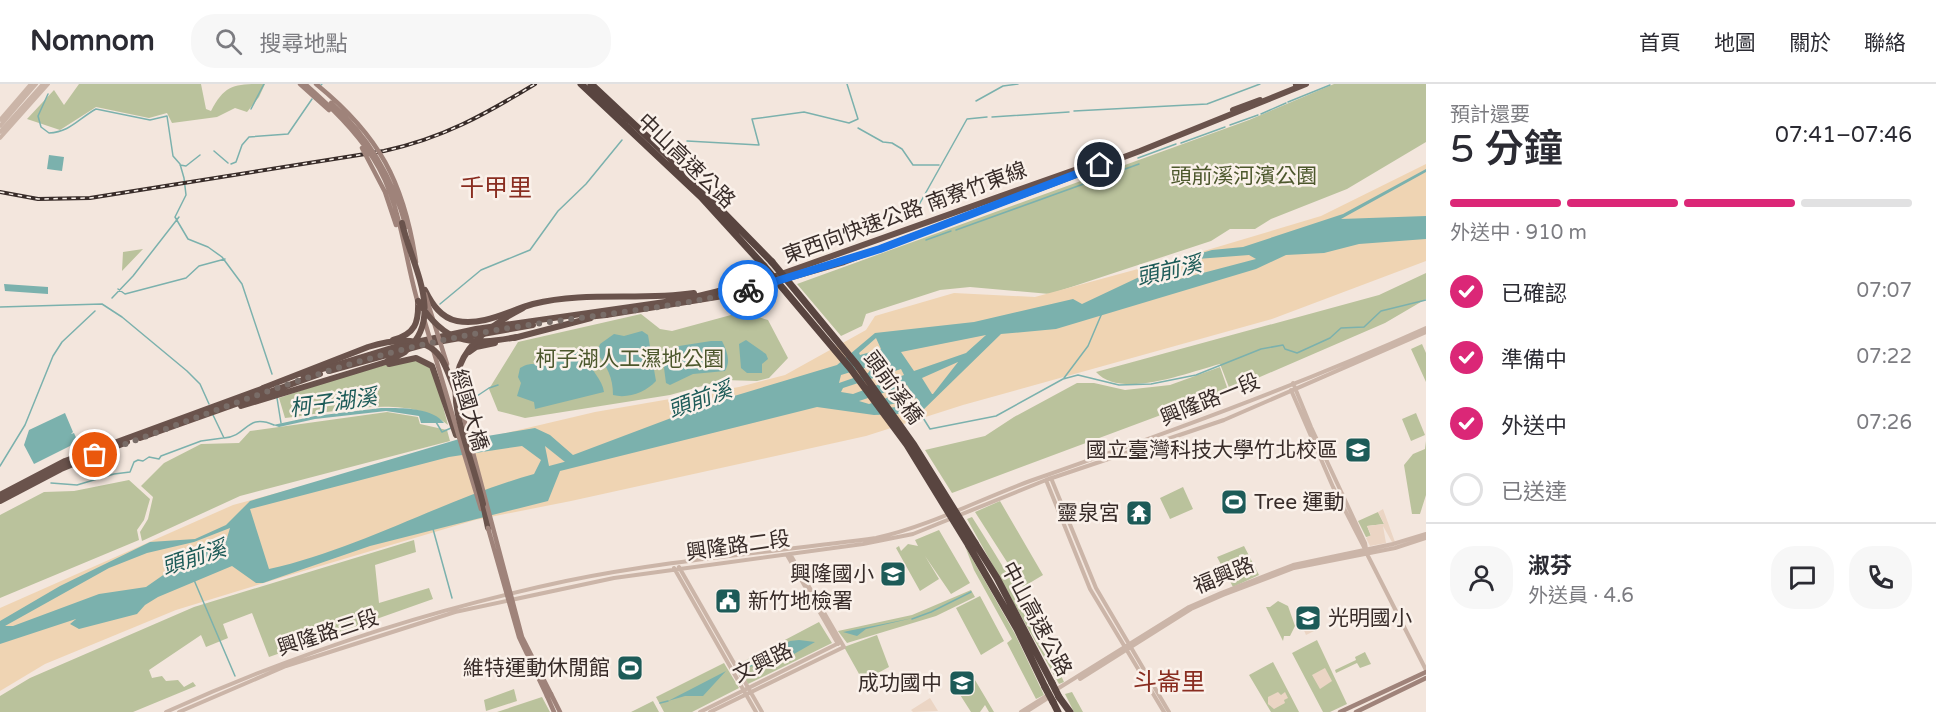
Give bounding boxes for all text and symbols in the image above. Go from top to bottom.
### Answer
search box [191,14,611,68]
text: Nomnom [30,24,155,58]
icon: search [212,25,245,58]
text: 搜尋地點 [260,31,348,57]
text: 首頁 [1639,31,1681,56]
text: 地圖 [1714,31,1756,56]
text: 關於 [1789,31,1831,56]
text: 聯絡 [1864,31,1906,56]
text: 預計還要 [1450,103,1530,127]
street label: 中山高速公路 [632,108,740,214]
text: 07:41–07:46 [1775,122,1912,148]
text: 5 分鐘 [1450,126,1563,173]
pin [1074,139,1125,190]
icon: home [1083,148,1116,181]
street label: 東西向快速公路 南寮竹東線 [780,157,1030,269]
park label: 頭前溪河濱公園 [1171,164,1318,189]
district label: 千甲里 [460,174,532,203]
text: 外送中 · 910 m [1450,221,1587,245]
water label: 頭前溪 [1134,250,1207,291]
courier [718,260,778,320]
icon: bike [732,274,765,307]
icon: check [1450,275,1483,308]
text: 07:07 [1857,279,1912,303]
text: 已確認 [1501,281,1567,307]
icon: check [1450,341,1483,374]
text: 07:22 [1857,345,1912,369]
park label: 柯子湖人工濕地公園 [536,347,725,372]
street label: 頭前溪橋 [858,347,928,429]
text: 準備中 [1501,347,1567,373]
street label: 經國大橋 [445,366,493,454]
street label: 興隆路一段 [1157,369,1263,431]
water label: 頭前溪 [665,375,738,424]
water label: 柯子湖溪 [288,384,381,422]
icon: check [1450,407,1483,440]
text: 07:26 [1857,411,1912,435]
text: 外送中 [1501,413,1567,439]
pin [69,429,120,480]
school or university icon: 國立臺灣科技大學竹北校區 [1343,435,1373,465]
icon: bag [78,438,111,471]
place label: 國立臺灣科技大學竹北校區 [1086,438,1338,463]
text: 已送達 [1501,479,1567,505]
sports icon: Tree 運動 [1219,487,1249,517]
place label: Tree 運動 [1254,490,1345,515]
temple icon: 靈泉宮 [1124,498,1154,528]
place label: 靈泉宮 [1057,501,1120,526]
street label: 興隆路二段 [684,526,792,566]
water label: 頭前溪 [159,535,232,581]
button: person [1450,546,1513,609]
button: chat [1771,546,1834,609]
button: phone [1849,546,1912,609]
street label: 福興路 [1190,553,1258,599]
text: 淑芬 [1528,553,1572,579]
street label: 中山高速公路 [995,558,1077,680]
school or university icon: 興隆國小 [878,559,908,589]
place label: 興隆國小 [790,562,874,587]
text: 外送員 · 4.6 [1528,584,1634,608]
public building icon: 新竹地檢署 [713,586,743,616]
place label: 新竹地檢署 [748,589,853,614]
school or university icon: 光明國小 [1293,603,1323,633]
street label: 興隆路三段 [274,605,382,661]
place label: 光明國小 [1328,606,1412,631]
street label: 文興路 [729,638,797,688]
sports icon: 維特運動休閒館 [615,653,645,683]
place label: 維特運動休閒館 [463,656,610,681]
school or university icon: 成功國中 [947,668,977,698]
district label: 斗崙里 [1133,668,1205,697]
place label: 成功國中 [858,671,942,696]

